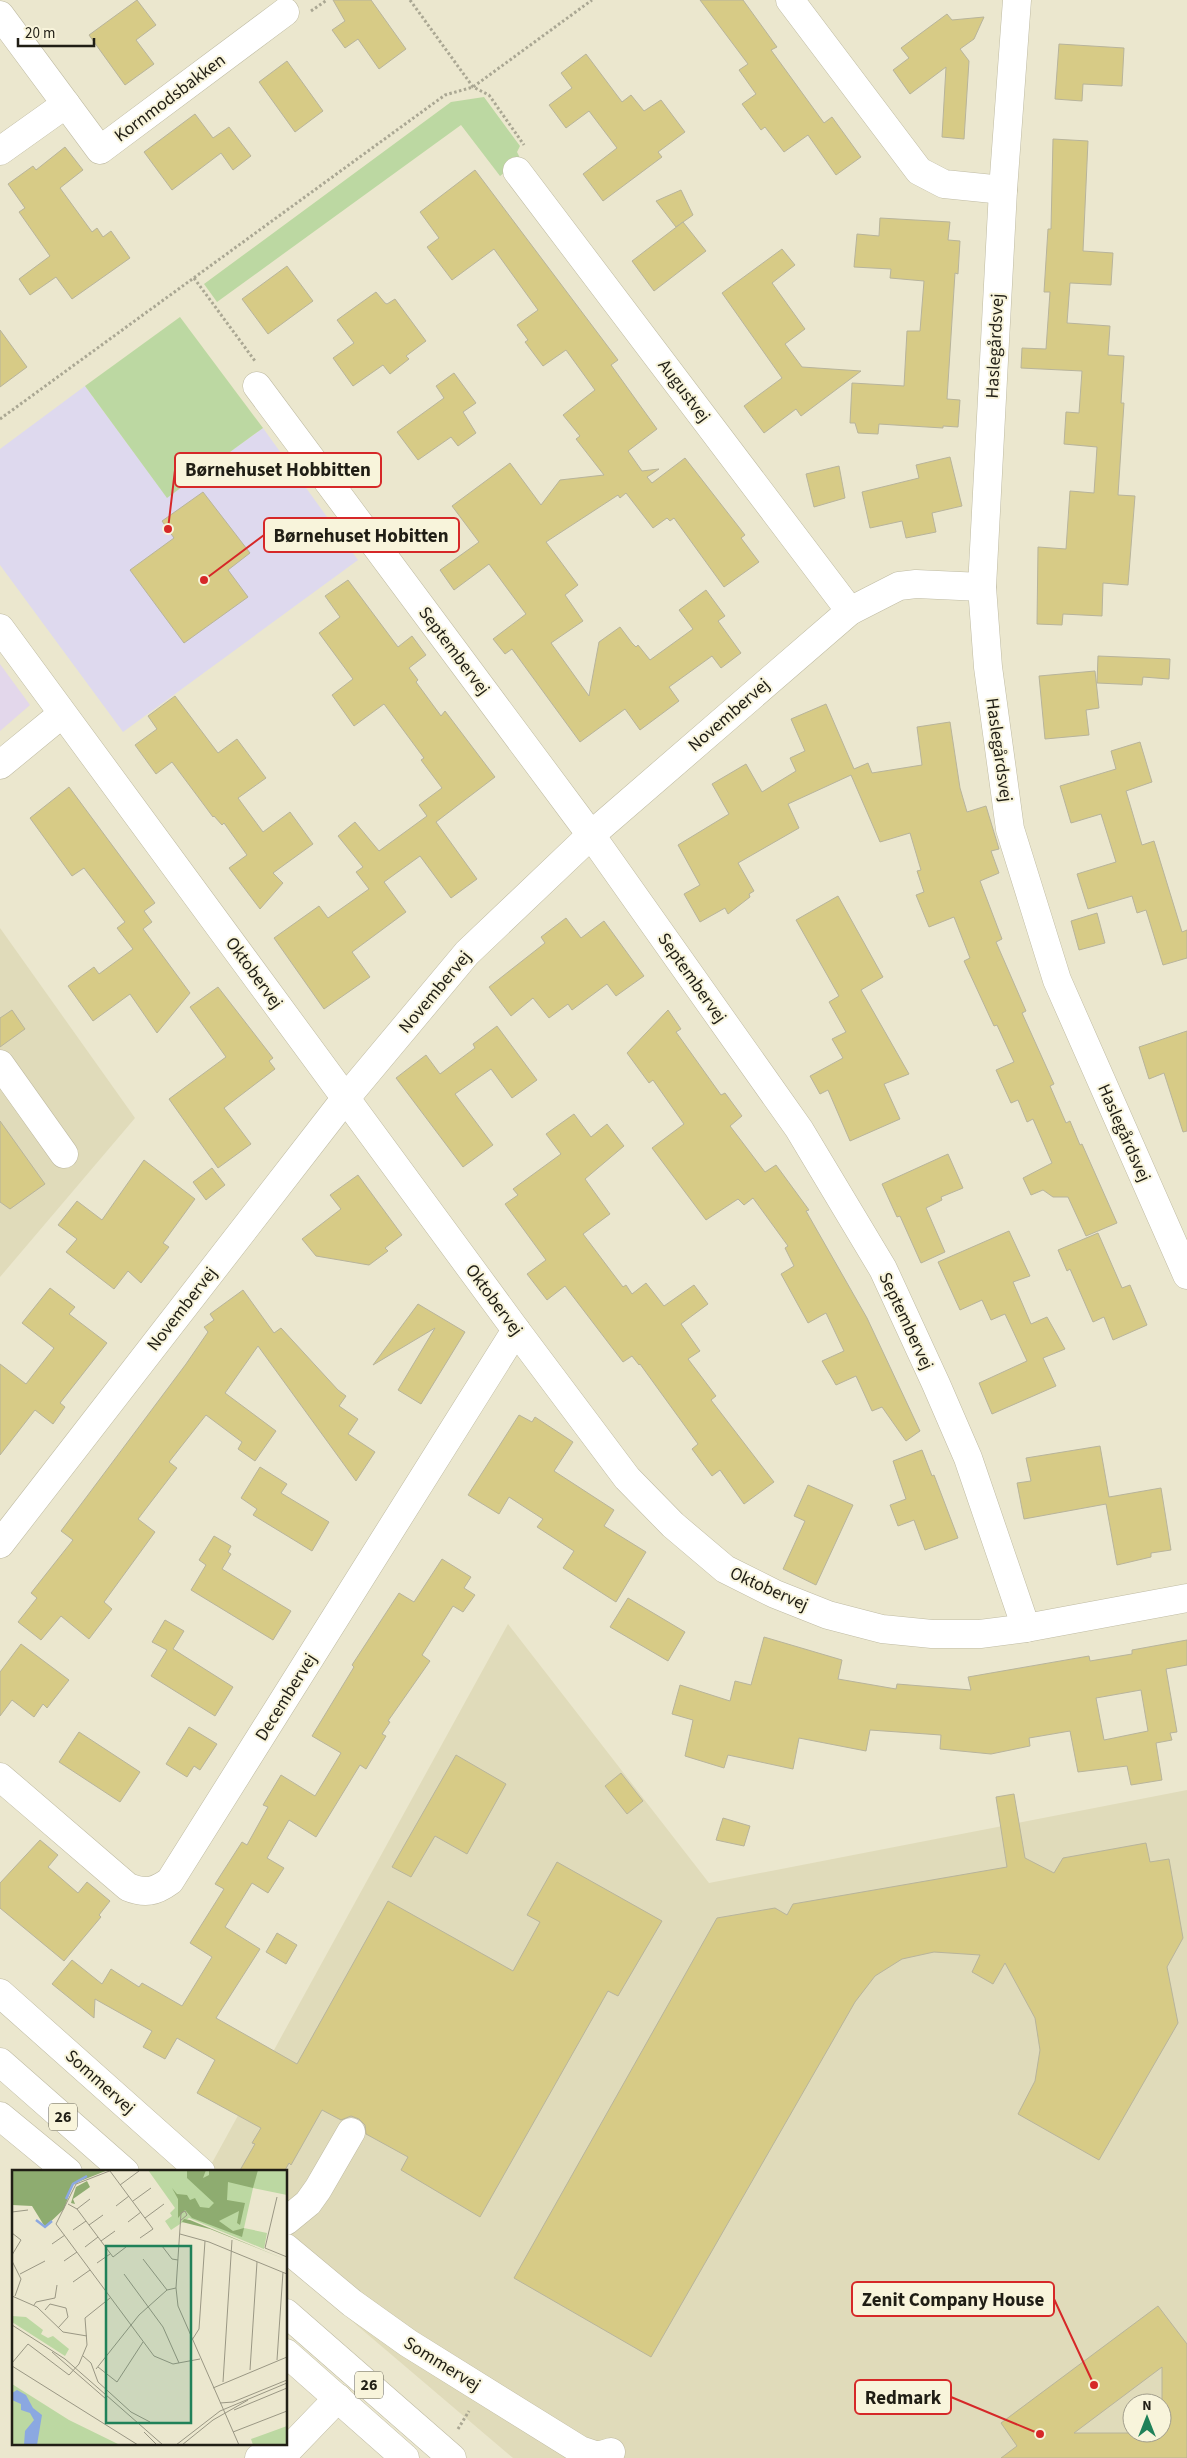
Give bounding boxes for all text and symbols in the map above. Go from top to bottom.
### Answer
scale bar [18,15,94,47]
text: 20 m [25,23,55,44]
street label: Kornmodsbakken [109,48,231,148]
street label: Haslegårdsvej [980,293,1010,399]
street label: Augustvej [652,354,716,428]
callout: Børnehuset Hobbitten [175,453,381,487]
text: Børnehuset Hobbitten [185,457,371,484]
callout: Børnehuset Hobitten [264,518,459,552]
text: Børnehuset Hobitten [273,523,449,550]
street label: Septembervej [412,601,496,701]
street label: Novembervej [683,672,775,758]
street label: Haslegårdsvej [979,696,1019,804]
street label: Septembervej [652,928,732,1028]
street label: Oktobervej [219,932,289,1014]
street label: Novembervej [393,945,477,1039]
street label: Haslegårdsvej [1091,1080,1157,1186]
street label: Oktobervej [459,1259,529,1341]
street label: Novembervej [141,1262,223,1356]
street label: Septembervej [872,1268,940,1374]
street label: Oktobervej [726,1561,812,1617]
street label: Decembervej [249,1648,323,1746]
street label: Sommervej [59,2044,141,2120]
road number: 26 [49,2104,77,2130]
inset map [12,2170,288,2446]
callout: Zenit Company House [852,2282,1054,2316]
text: Zenit Company House [862,2287,1044,2314]
street label: Sommervej [399,2330,485,2398]
road number: 26 [355,2372,383,2398]
callout: Redmark [855,2380,951,2414]
text: Redmark [865,2385,942,2412]
north arrow [1122,2393,1172,2443]
text: N [1142,2396,1152,2416]

